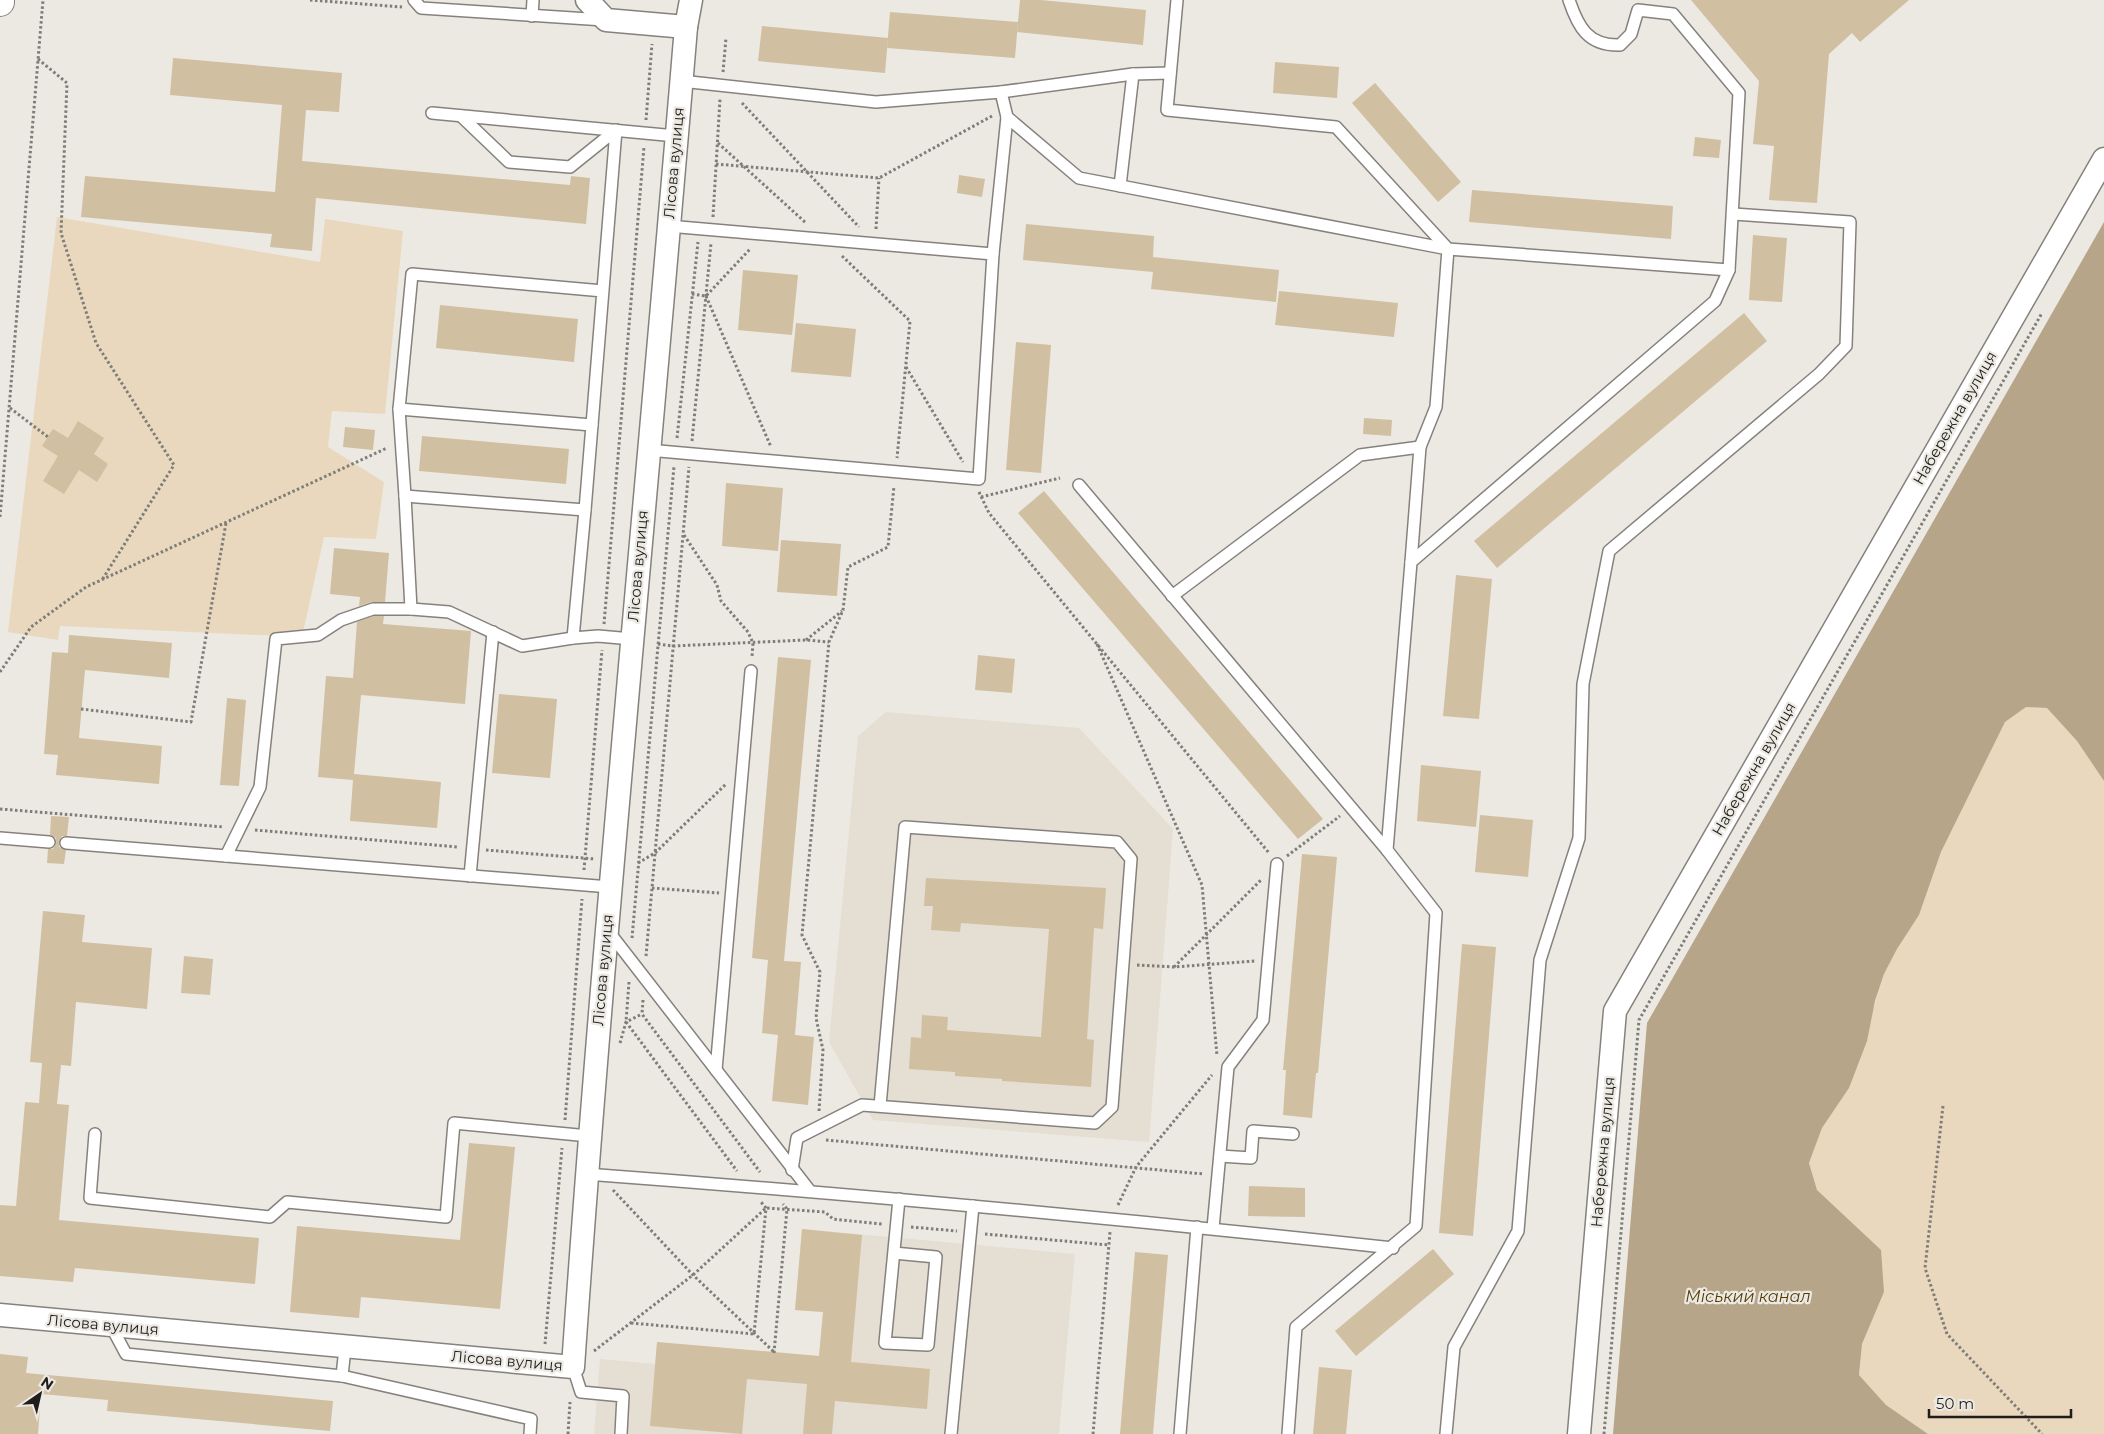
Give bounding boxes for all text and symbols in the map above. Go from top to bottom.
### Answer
street label: Лісова вулиця [659,106,688,219]
street label: Набережна вулиця [1909,348,2001,488]
street label: Лісова вулиця [623,509,652,622]
street label: Набережна вулиця [1708,699,1800,839]
street label: Лісова вулиця [588,913,617,1026]
street label: Набережна вулиця [1586,1076,1619,1228]
water label: Міський канал [1685,1287,1811,1306]
street label: Лісова вулиця [47,1310,160,1339]
street label: Лісова вулиця [451,1346,564,1375]
north arrow [15,1369,65,1419]
text: N [38,1373,57,1394]
scale bar [1929,1386,2072,1418]
text: 50 m [1936,1394,1974,1413]

